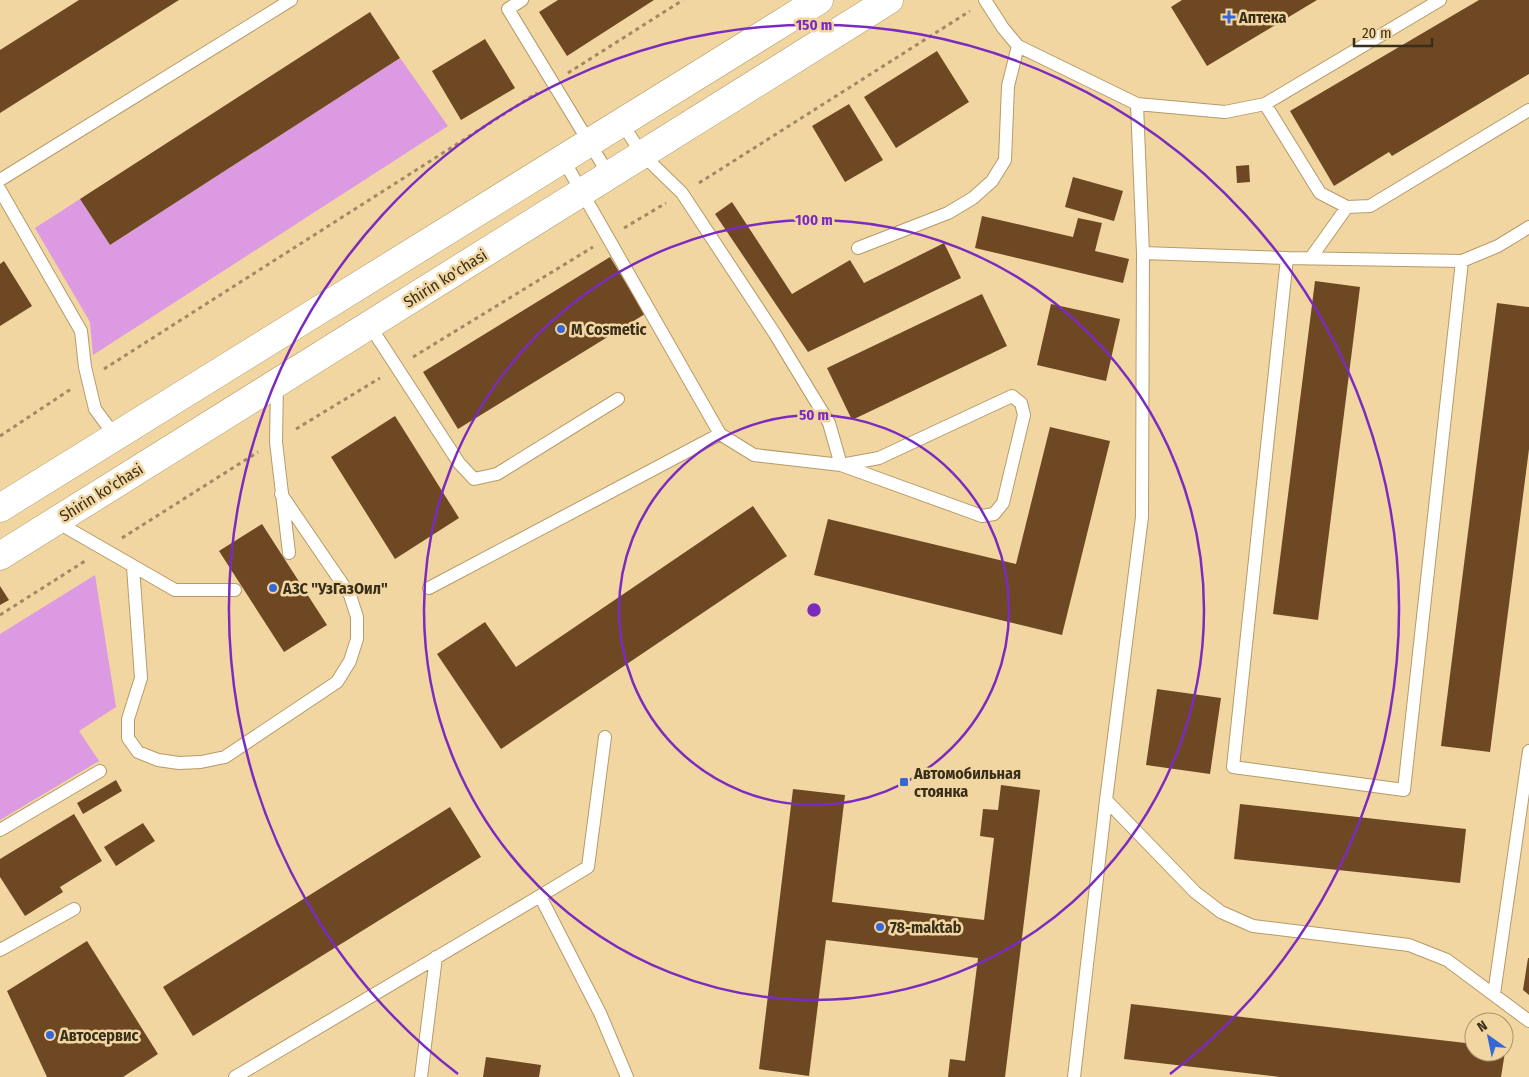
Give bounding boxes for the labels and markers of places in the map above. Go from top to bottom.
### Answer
place label: Аптека [1238,8,1287,27]
marker: Аптека [1223,11,1235,23]
place label: M Cosmetic [571,320,647,339]
marker: M Cosmetic [555,323,567,335]
place label: АЗС "УзГазОил" [282,579,388,598]
marker: АЗС "УзГазОил" [267,582,279,594]
centre of rings [805,601,823,619]
place label: Автомобильная стоянка [913,764,1021,801]
marker: Автомобильная стоянка [898,776,910,788]
place label: 78-maktab [890,918,962,937]
marker: 78-maktab [874,921,886,933]
place label: Автосервис [59,1026,139,1045]
marker: Автосервис [44,1029,56,1041]

